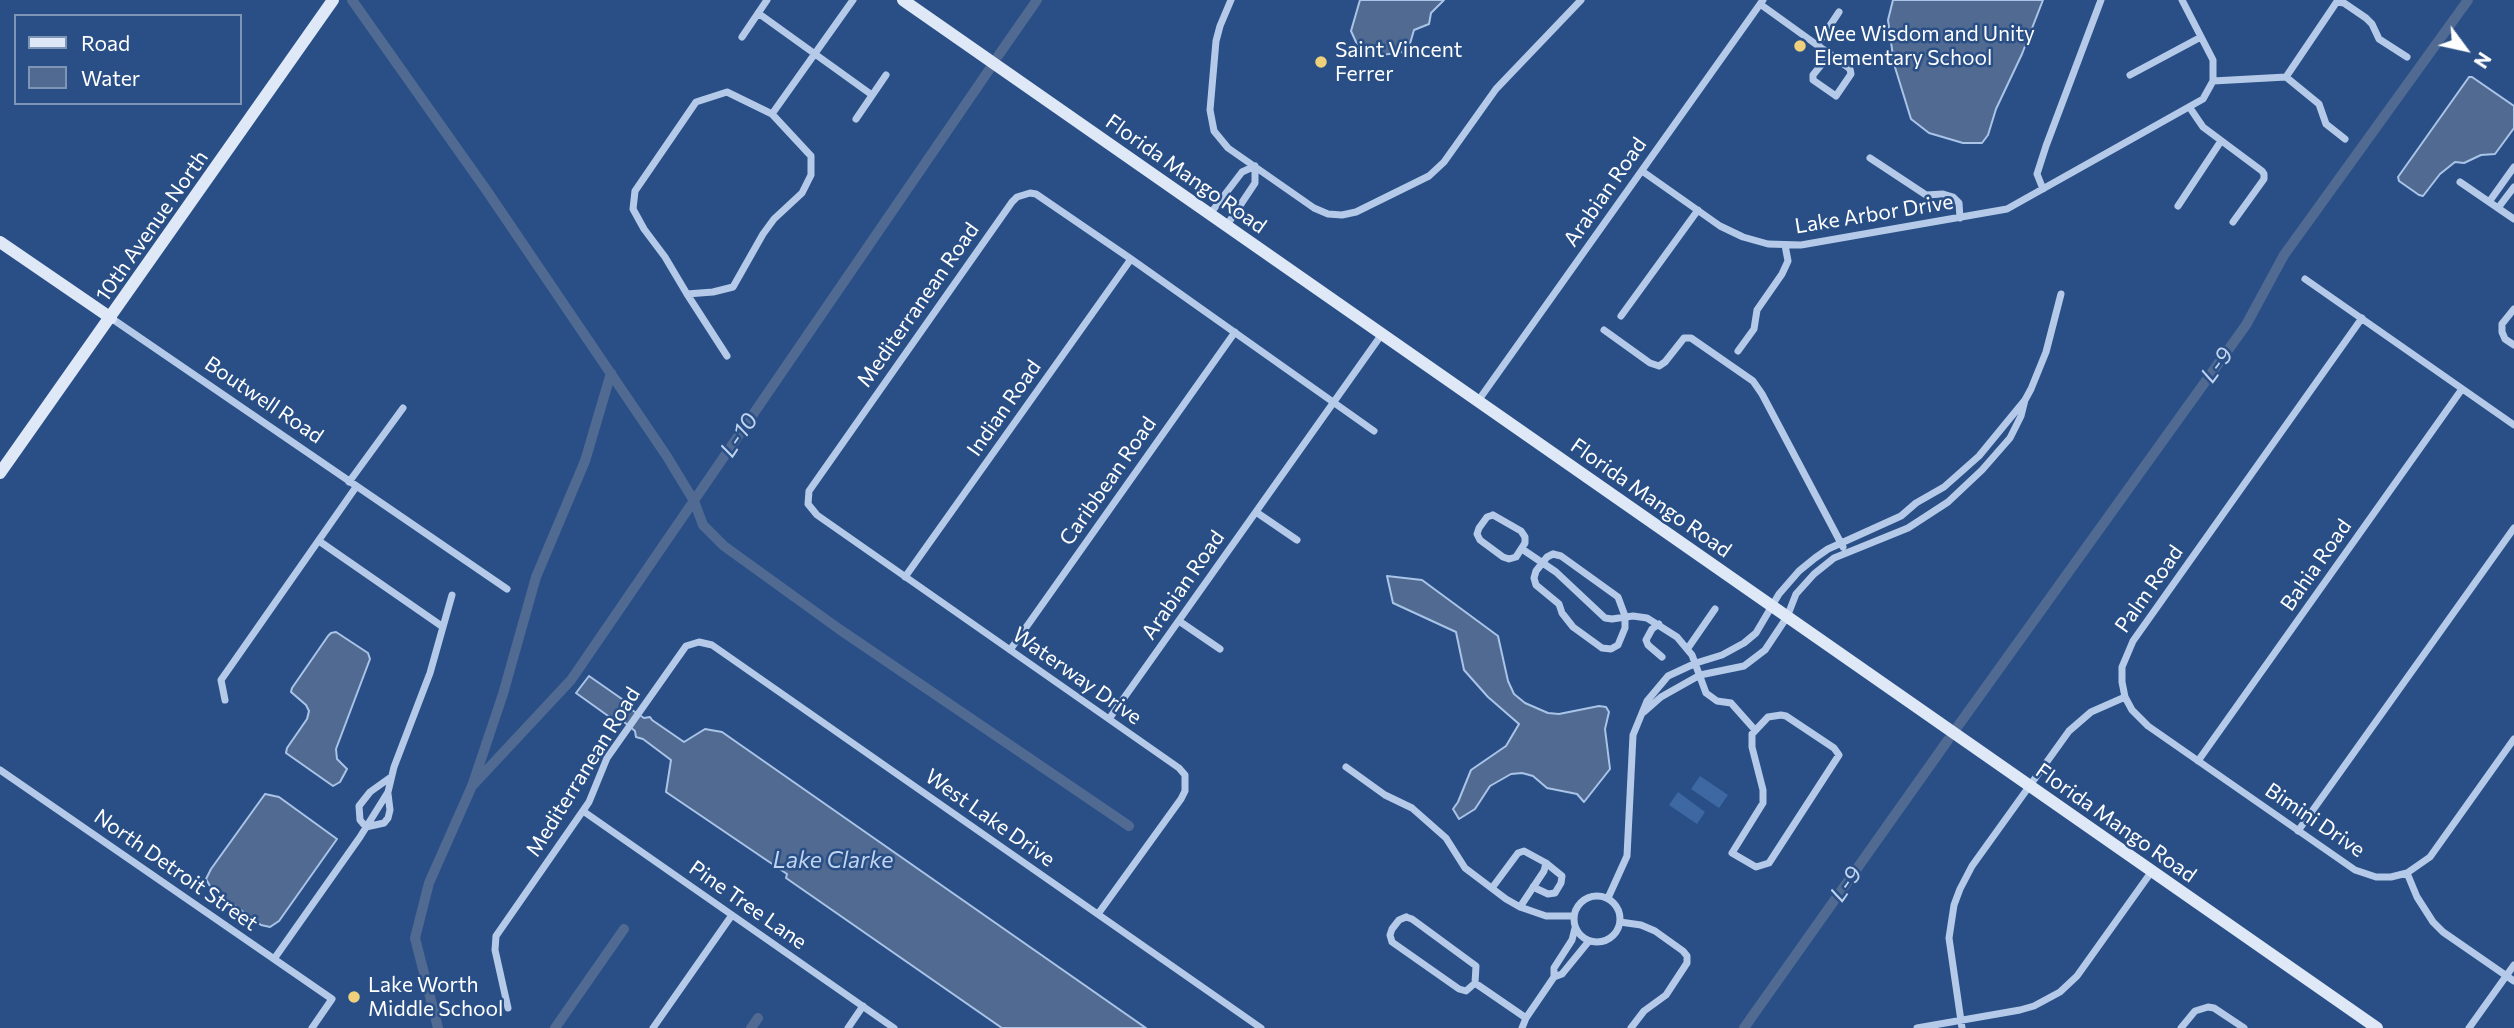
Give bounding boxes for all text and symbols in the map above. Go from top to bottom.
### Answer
legend [14,14,242,105]
north arrow [2430,14,2500,84]
place label: Wee Wisdom and Unity Elementary School [1814,21,2035,71]
text: Road [81,30,130,55]
place label: Saint Vincent Ferrer [1335,37,1462,87]
marker: Wee Wisdom and Unity Elementary School [1792,38,1808,54]
text: N [2470,48,2497,73]
marker: Saint Vincent Ferrer [1313,54,1329,70]
text: Water [81,65,140,90]
street label: Florida Mango Road [1101,109,1271,239]
street label: Arabian Road [1558,133,1652,251]
street label: 10th Avenue North [90,146,214,306]
street label: Lake Arbor Drive [1793,189,1955,239]
street label: Mediterranean Road [852,218,984,392]
water label: L-9 [2195,342,2239,388]
street label: Boutwell Road [200,351,328,449]
street label: Indian Road [962,355,1046,461]
water label: L-10 [714,408,764,462]
street label: Caribbean Road [1054,412,1162,550]
street label: Florida Mango Road [1566,433,1736,563]
street label: Bahia Road [2275,514,2357,616]
street label: Arabian Road [1136,526,1230,644]
street label: Palm Road [2110,540,2188,638]
street label: Waterway Drive [1007,622,1147,730]
street label: Mediterranean Road [521,683,645,861]
street label: Florida Mango Road [2031,758,2201,888]
street label: West Lake Drive [920,764,1060,872]
street label: Bimini Drive [2260,777,2370,863]
street label: North Detroit Street [89,804,263,936]
water label: Lake Clarke [773,846,893,874]
street label: Pine Tree Lane [684,855,812,955]
water label: L-9 [1824,861,1868,907]
place label: Lake Worth Middle School [368,972,503,1022]
marker: Lake Worth Middle School [346,989,362,1005]

